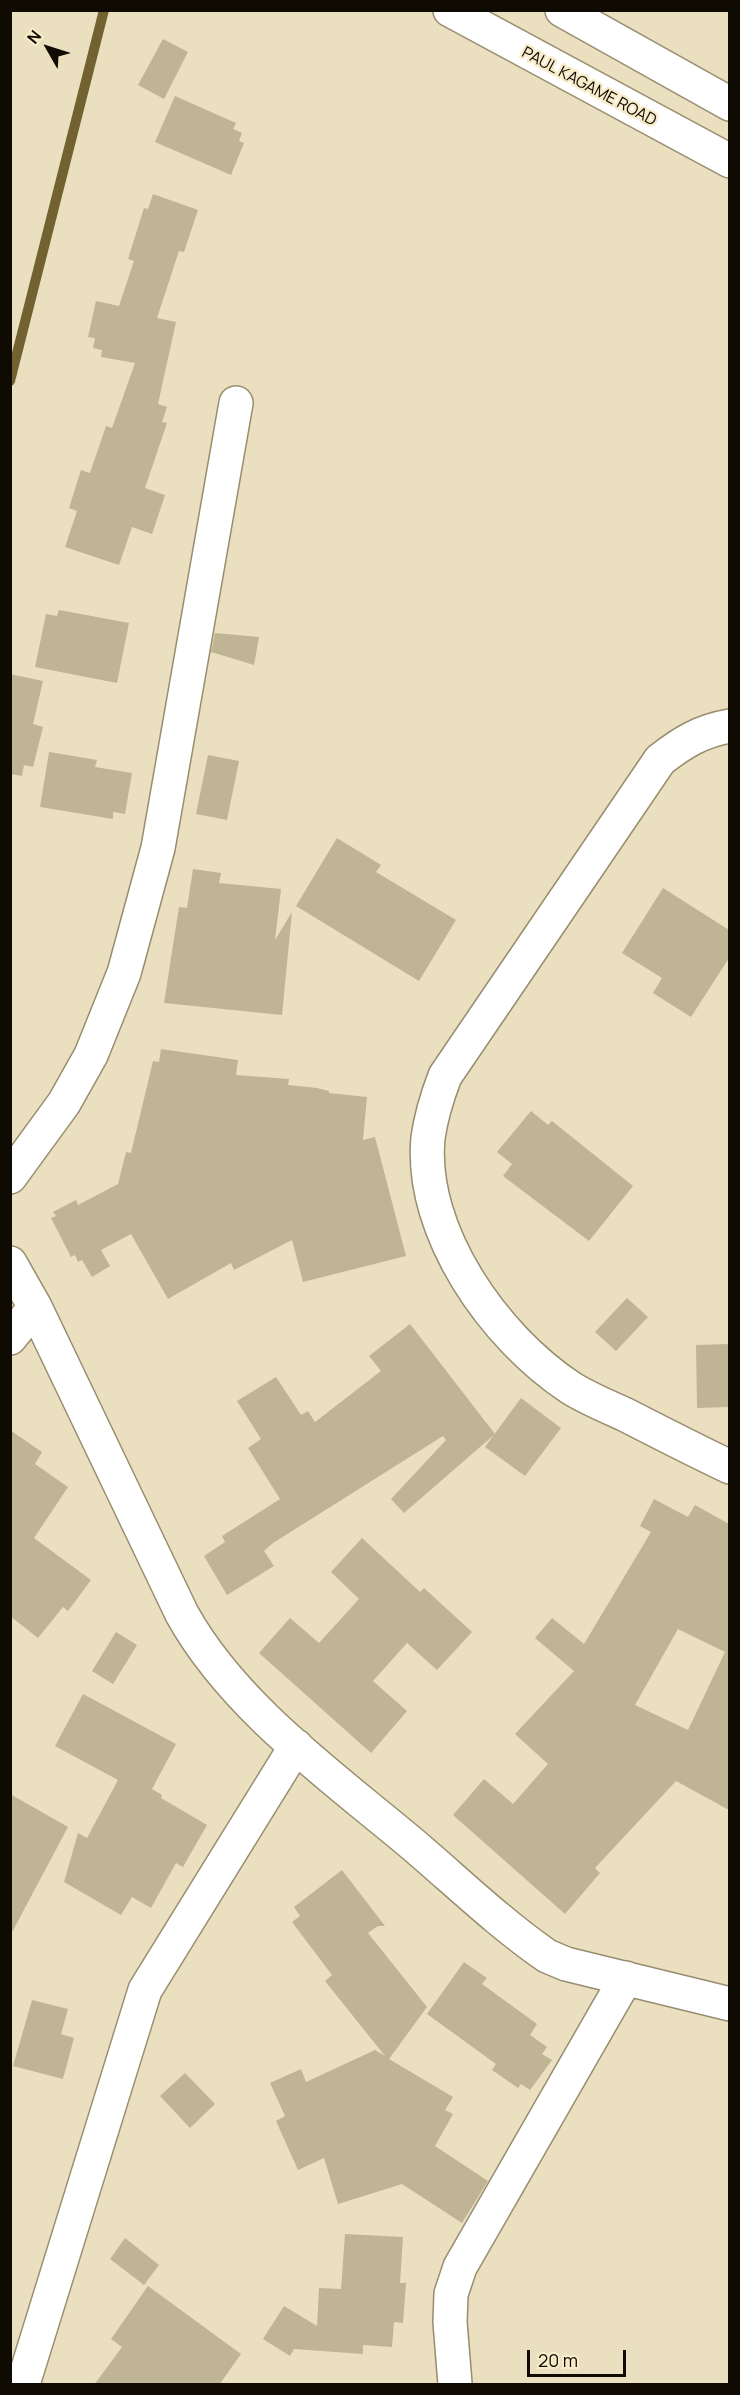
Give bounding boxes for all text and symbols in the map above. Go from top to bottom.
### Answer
north arrow [18,18,78,78]
text: N [22,25,46,48]
street label: PAUL KAGAME ROAD [518,43,660,131]
scale bar [530,2338,629,2376]
text: 20 m [538,2348,578,2372]

